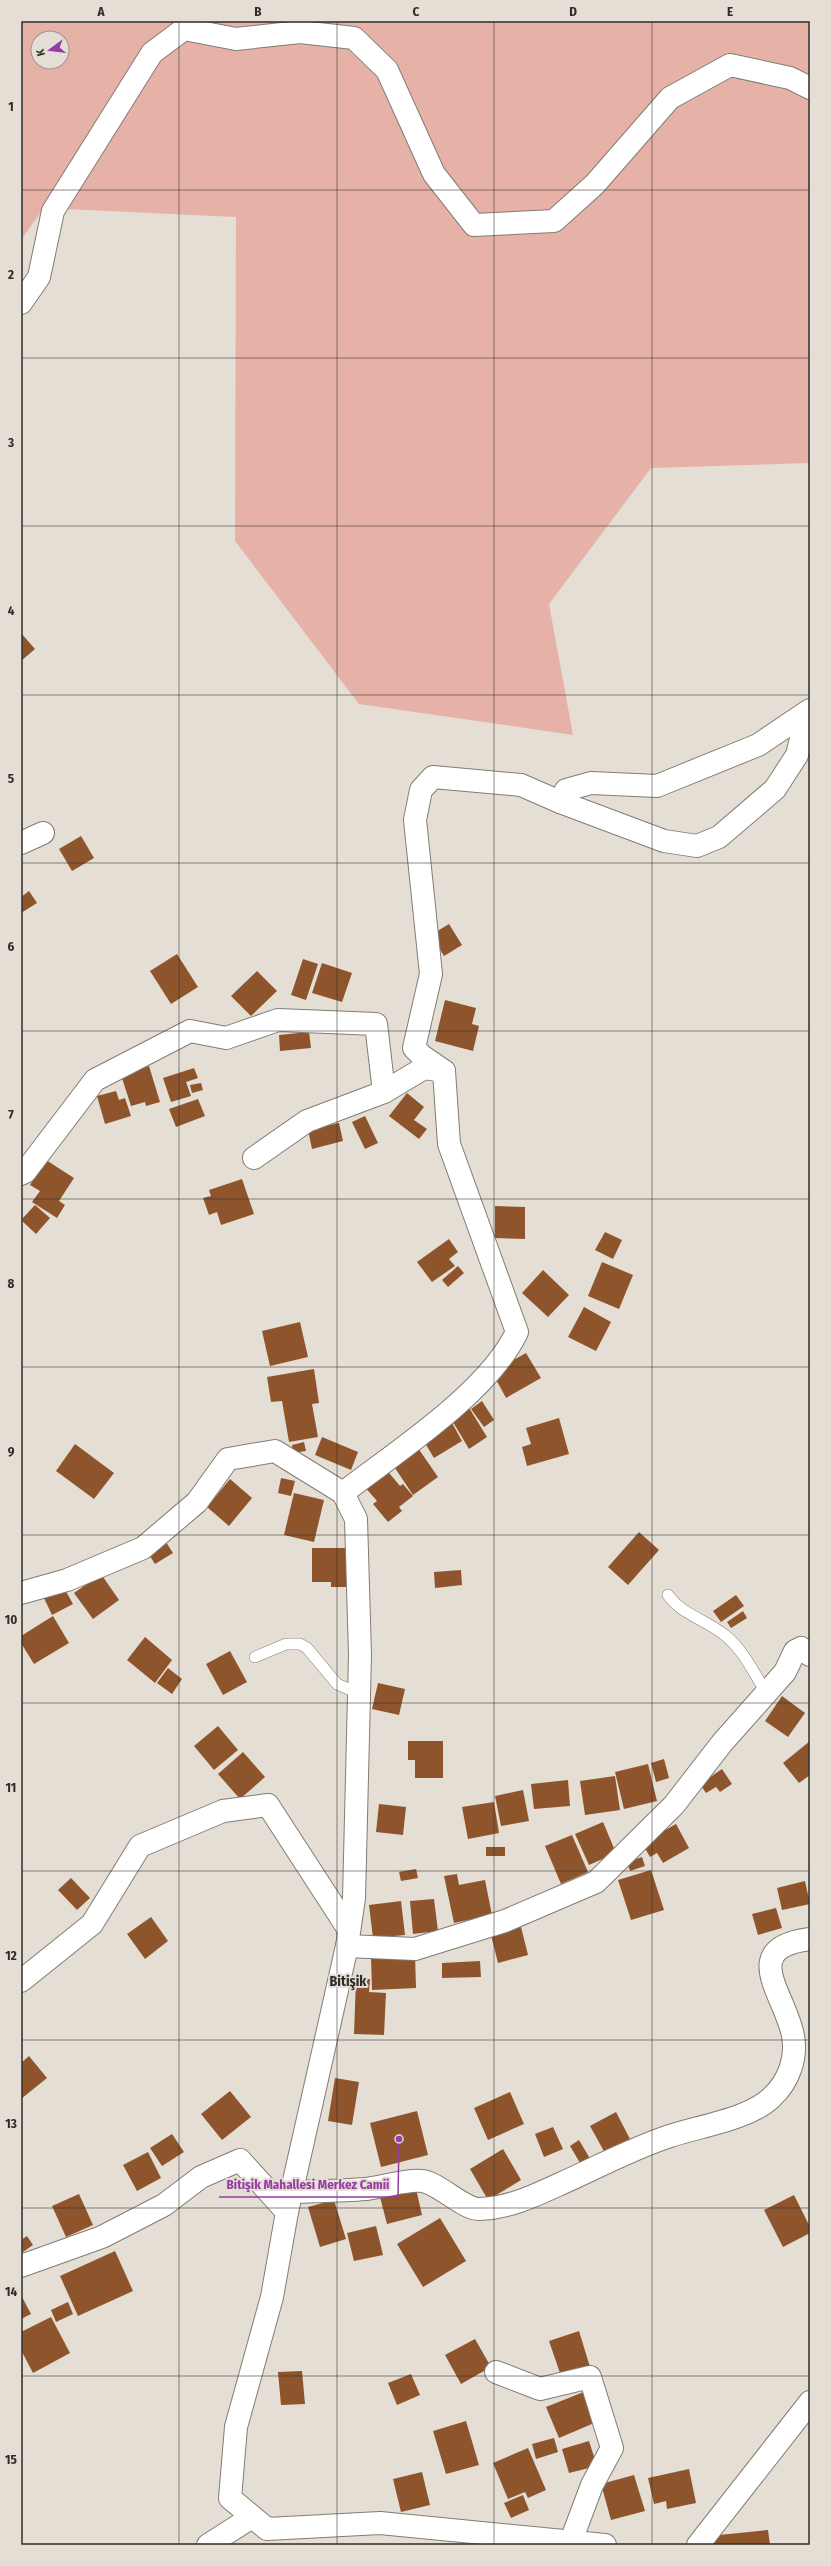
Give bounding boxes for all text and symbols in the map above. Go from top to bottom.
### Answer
text: A [96,4,105,19]
text: B [254,4,262,19]
text: C [413,4,420,19]
text: D [569,4,577,19]
text: E [727,4,733,19]
north arrow [30,30,70,70]
text: K [34,47,48,57]
text: 1 [8,99,14,114]
text: 2 [7,267,14,282]
text: 3 [7,435,14,450]
text: 4 [8,603,15,618]
text: 5 [8,771,14,786]
text: 6 [8,939,15,954]
text: 7 [8,1107,14,1122]
text: 8 [8,1276,15,1291]
text: 9 [8,1444,15,1459]
text: 10 [5,1612,17,1627]
text: 11 [6,1780,16,1795]
text: 12 [5,1948,17,1963]
district label: Bitişik [330,1973,367,1991]
text: 13 [5,2116,17,2131]
callout: Bitişik Mahallesi Merkez Camii [219,2172,398,2197]
text: Bitişik Mahallesi Merkez Camii [227,2177,389,2193]
text: 14 [5,2284,17,2299]
text: 15 [5,2452,17,2467]

